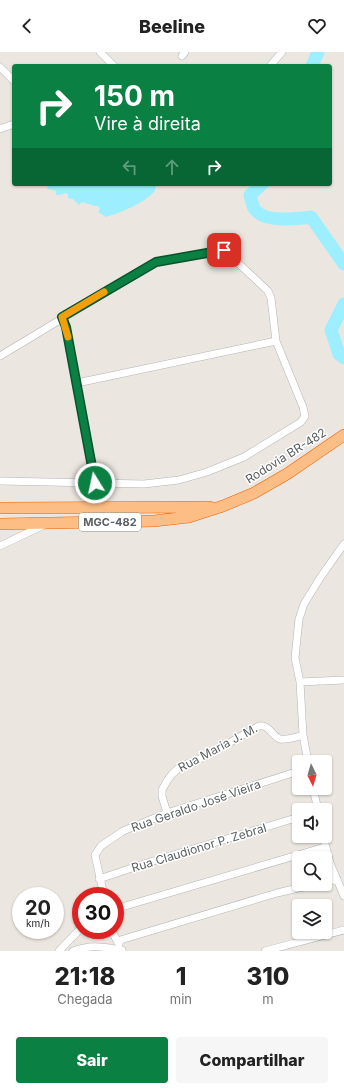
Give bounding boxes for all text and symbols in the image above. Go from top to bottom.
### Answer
icon: back [16,15,38,37]
icon: heart [306,15,328,37]
text: Beeline [139,16,205,37]
text: 150 m [94,79,175,113]
icon: right [28,80,80,132]
text: Vire à direita [94,113,201,134]
icon: left [119,156,141,178]
icon: ahead [161,156,183,178]
icon: right [203,156,225,178]
pin [207,233,241,267]
icon: arrive [213,239,235,261]
street label: Rodovia BR-482 [243,425,329,486]
position arrow [74,462,116,504]
road number: MGC-482 [79,513,141,531]
street label: Rua Maria J. M. [175,720,260,775]
north arrow [292,755,332,795]
map controls [292,755,332,939]
street label: Rua Geraldo José Vieira [129,776,263,835]
button: sound [292,803,332,843]
street label: Rua Claudionor P. Zebral [130,820,268,875]
button: search [292,851,332,891]
speed limit sign: 30 [72,887,124,939]
text: 20 [25,896,51,920]
button: layers [292,899,332,939]
text: km/h [26,917,50,929]
text: 21:18 [54,962,115,991]
text: 1 [176,962,186,991]
text: 310 [247,962,289,991]
text: Chegada [57,991,113,1007]
text: min [170,991,192,1007]
text: m [262,991,274,1007]
button: Sair [16,1037,168,1083]
button: Compartilhar [176,1037,328,1083]

